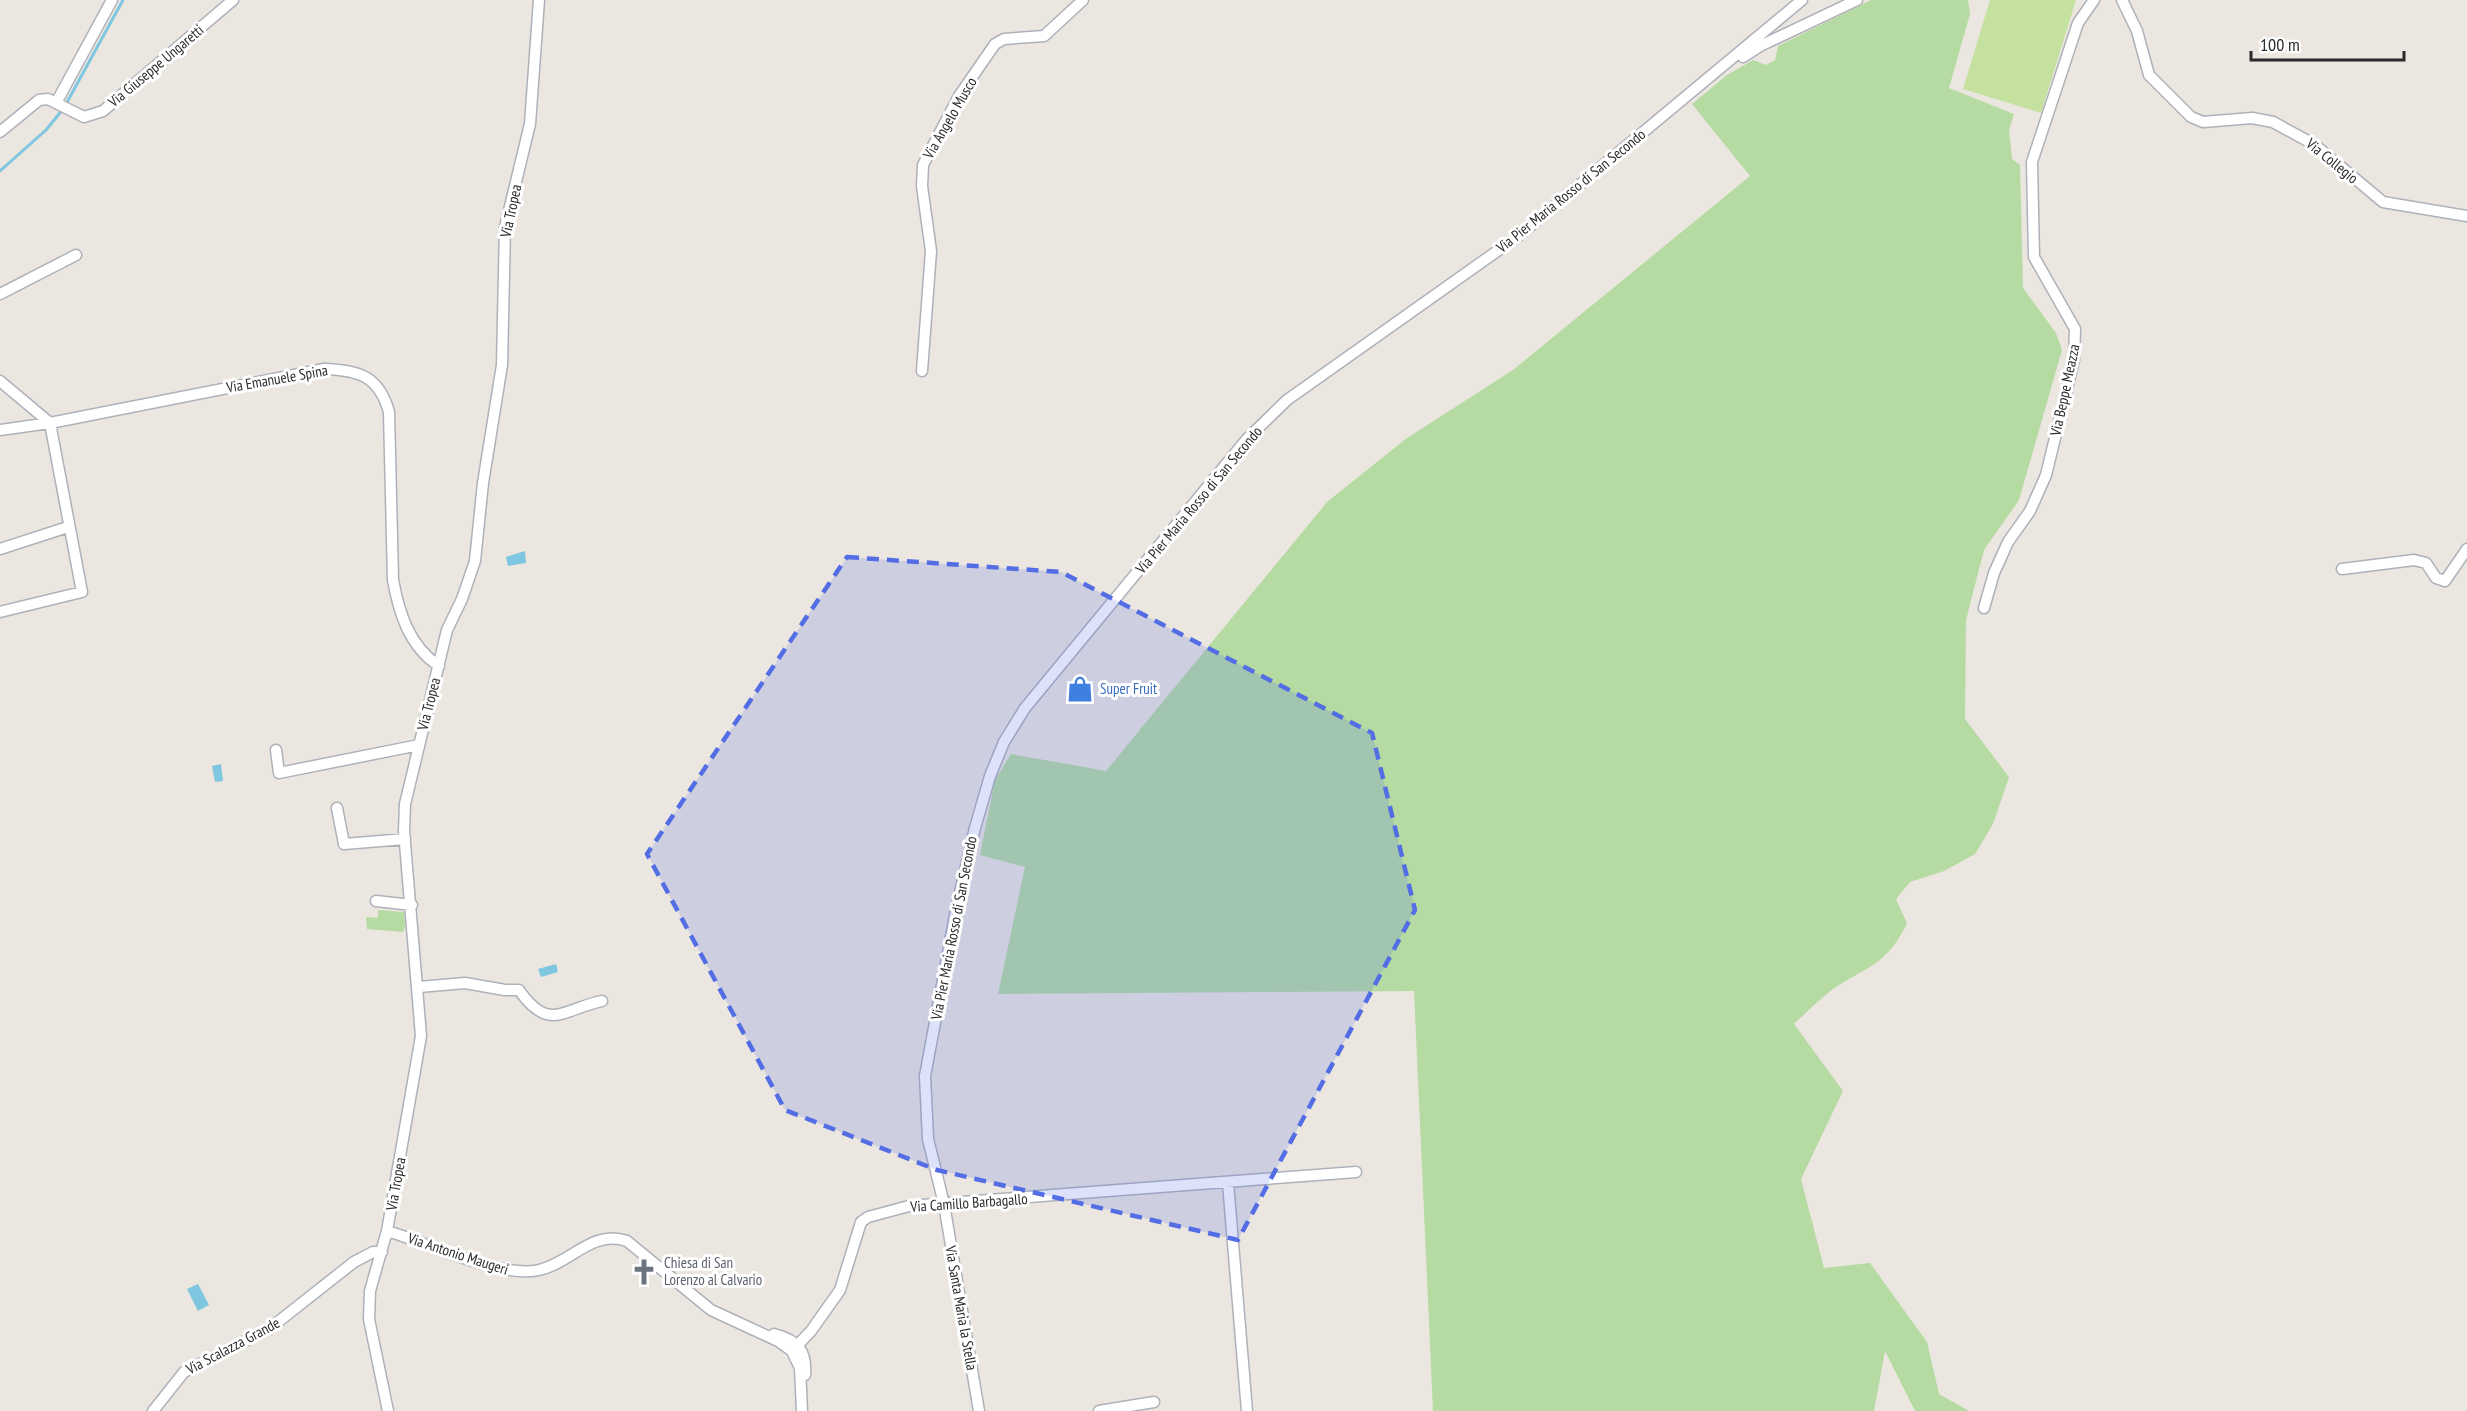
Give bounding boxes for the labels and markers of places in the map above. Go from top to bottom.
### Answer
shop icon: Super Fruit [1065,674,1095,704]
place label: Super Fruit [1100,679,1157,698]
place label: Chiesa di San Lorenzo al Calvario [664,1253,762,1289]
church icon: Chiesa di San Lorenzo al Calvario [629,1257,659,1287]

